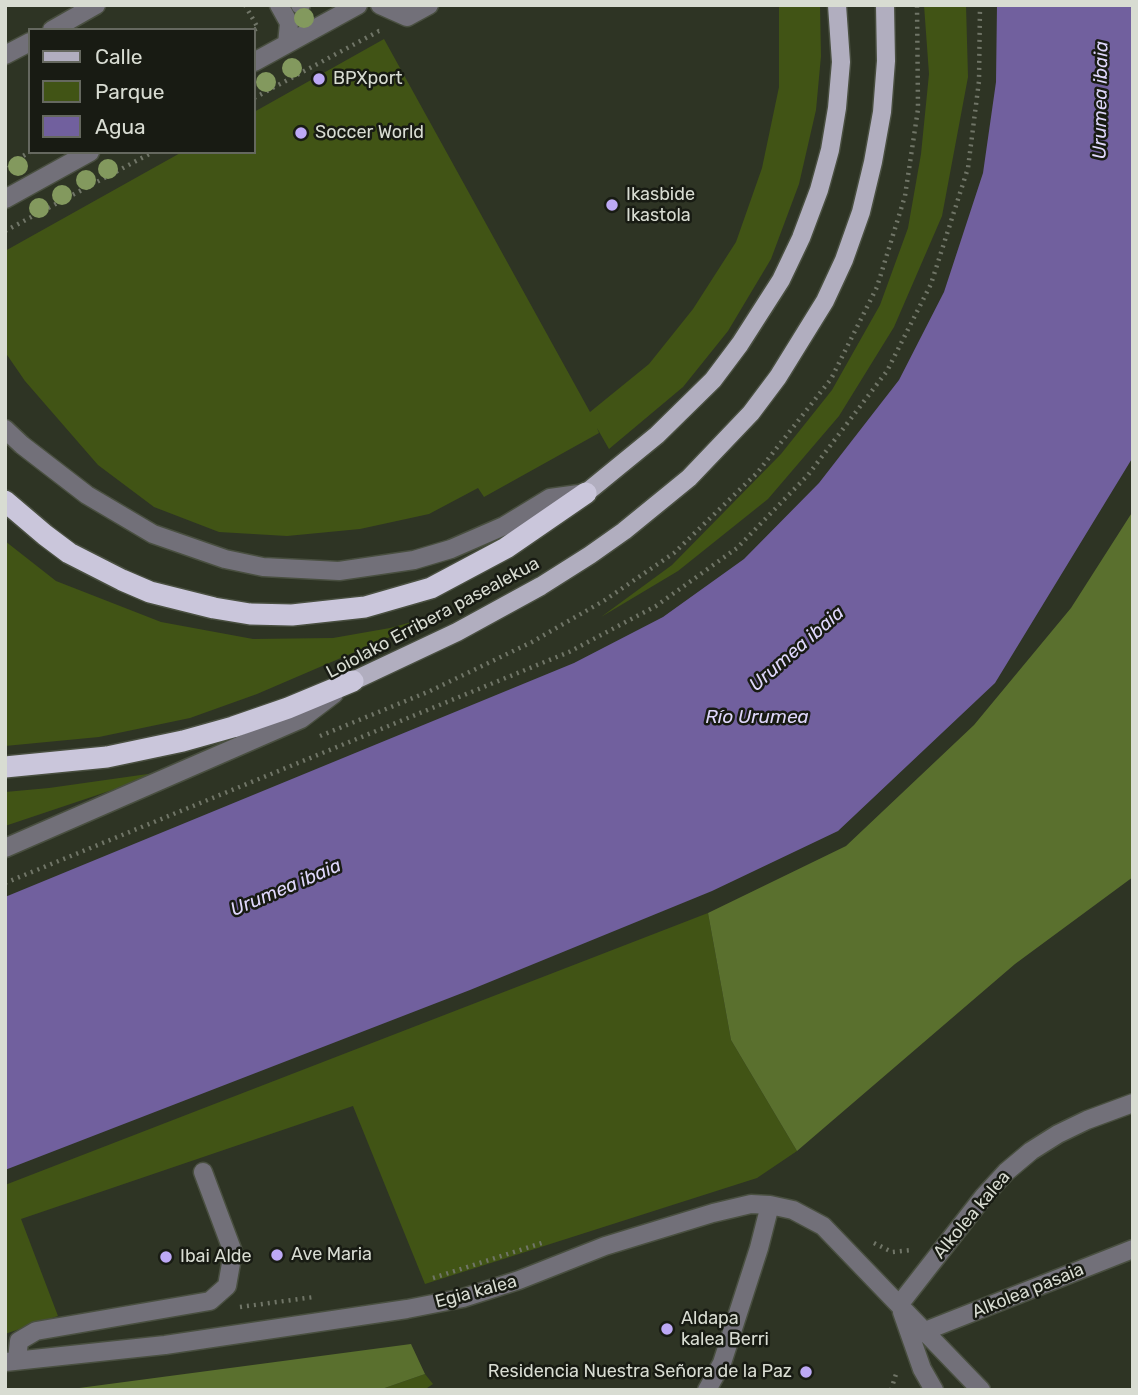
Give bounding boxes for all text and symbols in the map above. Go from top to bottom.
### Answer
legend [28,28,256,154]
water label: Urumea ibaia [1089,41,1113,159]
text: Calle [95,44,143,69]
place label: BPXport [333,68,403,90]
marker: BPXport [311,71,327,87]
text: Parque [95,79,165,104]
text: Agua [95,114,146,139]
place label: Soccer World [315,122,424,144]
marker: Soccer World [293,125,309,141]
place label: Ikasbide Ikastola [626,184,695,227]
marker: Ikasbide Ikastola [604,197,620,213]
street label: Loiolako Erribera pasealekua [323,553,543,683]
water label: Urumea ibaia [745,602,849,696]
water label: Río Urumea [705,707,809,729]
water label: Urumea ibaia [227,854,345,922]
street label: Alkolea kalea [929,1167,1015,1263]
place label: Ave Maria [291,1244,372,1266]
place label: Ibai Alde [180,1246,252,1268]
marker: Ave Maria [269,1247,285,1263]
marker: Ibai Alde [158,1249,174,1265]
street label: Alkolea pasaia [969,1259,1087,1323]
street label: Egia kalea [433,1271,519,1313]
place label: Aldapa kalea Berri [681,1308,769,1350]
marker: Aldapa kalea Berri [659,1321,675,1337]
place label: Residencia Nuestra Señora de la Paz [488,1361,792,1383]
marker: Residencia Nuestra Señora de la Paz [798,1364,814,1380]

